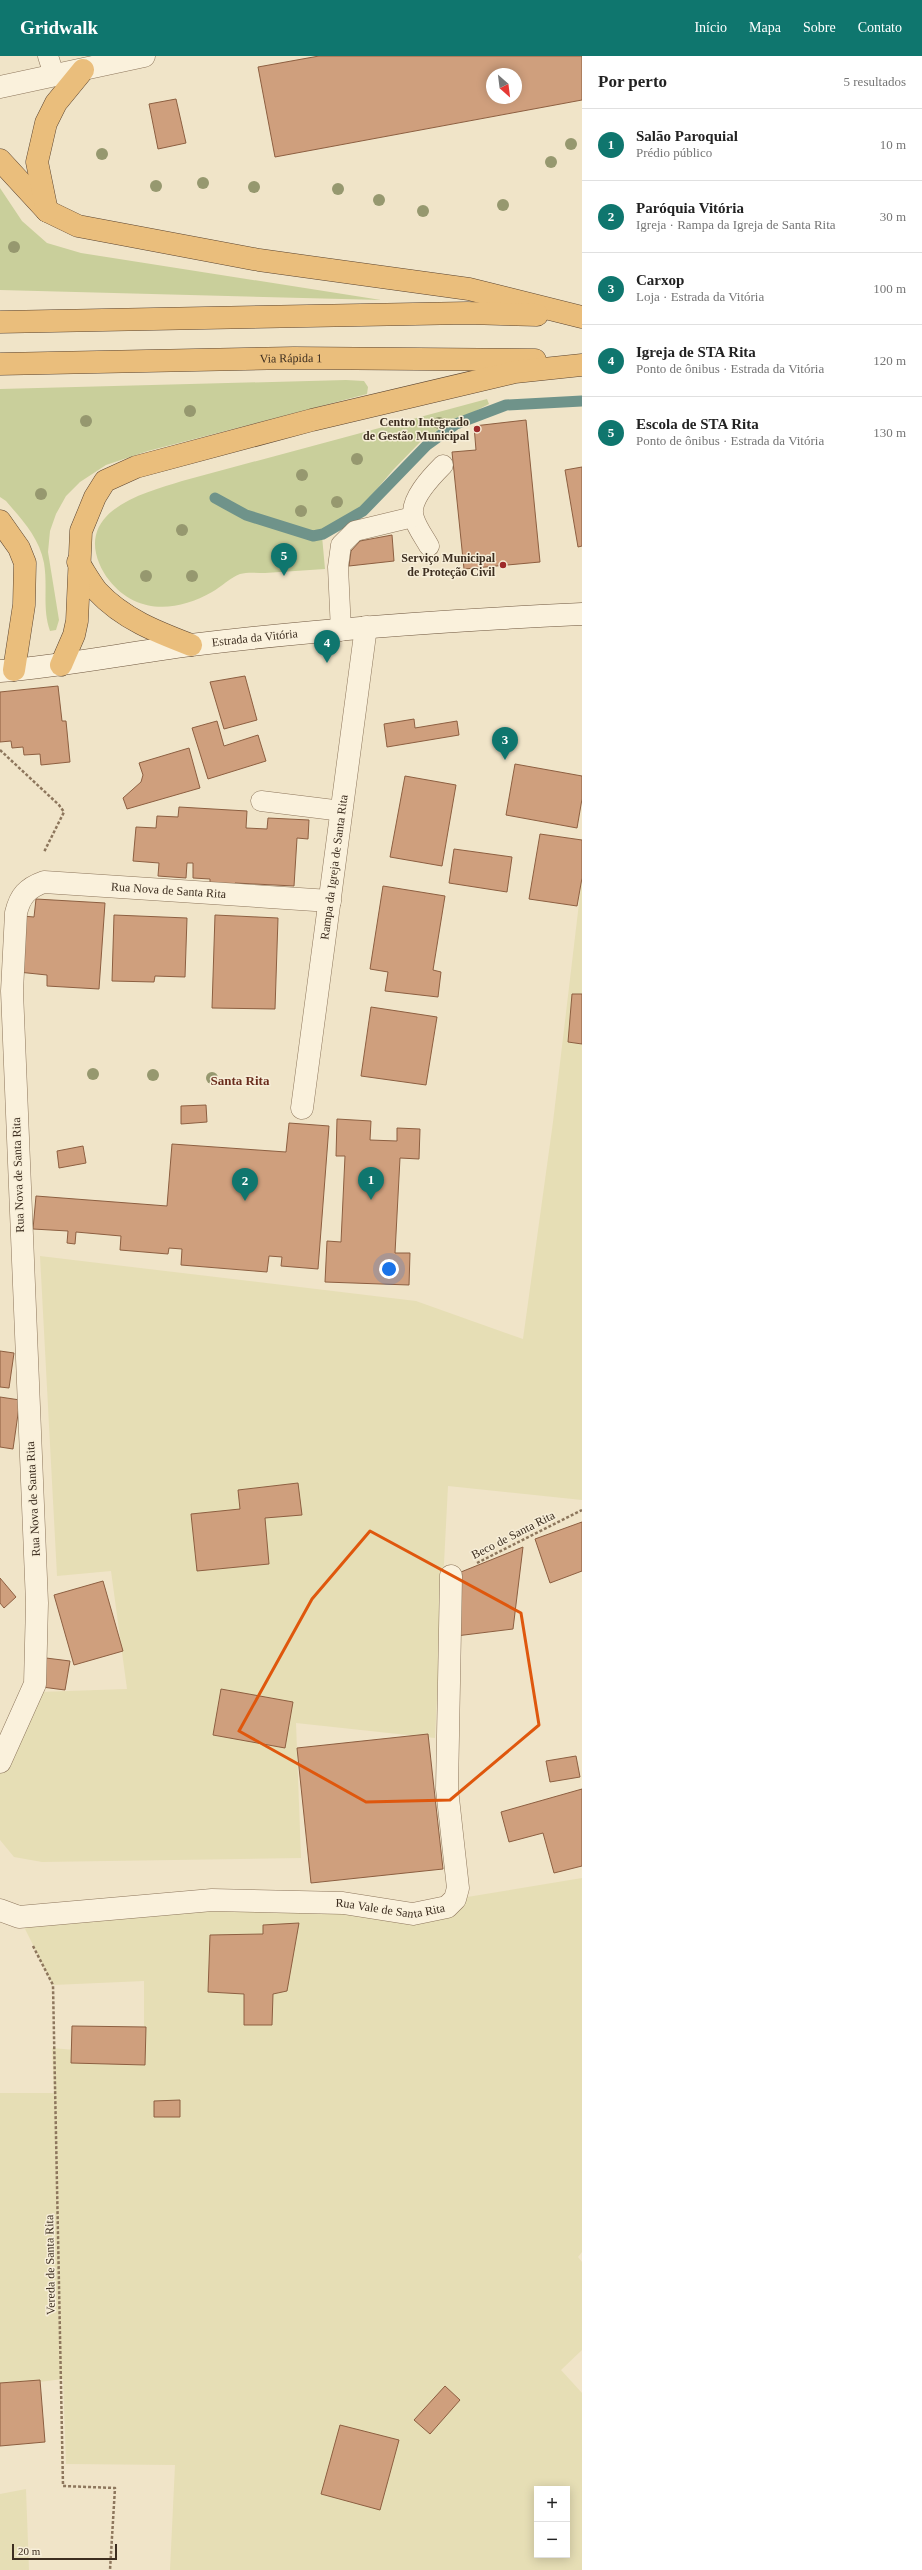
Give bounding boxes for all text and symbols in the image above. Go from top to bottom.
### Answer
text: Gridwalk [20,17,98,38]
text: Início [694,20,727,35]
text: Mapa [749,20,781,35]
text: Sobre [803,20,836,35]
text: Contato [858,20,902,35]
north arrow [486,68,522,104]
text: Por perto [598,72,667,91]
text: 5 resultados [844,74,906,89]
text: Salão Paroquial [636,128,738,144]
text: 1 [608,137,614,152]
text: 10 m [880,137,906,152]
text: Prédio público [636,145,712,160]
text: Paróquia Vitória [636,200,744,216]
text: 2 [608,209,614,224]
text: 30 m [880,209,906,224]
text: Igreja · Rampa da Igreja de Santa Rita [636,217,836,232]
text: Carxop [636,272,684,288]
text: 3 [608,281,614,296]
text: 100 m [873,281,906,296]
text: Loja · Estrada da Vitória [636,289,764,304]
text: Igreja de STA Rita [636,344,756,360]
street label: Via Rápida 1 [259,351,322,366]
text: 4 [608,353,614,368]
text: 120 m [873,353,906,368]
text: Ponto de ônibus · Estrada da Vitória [636,361,824,376]
place label: Centro Integrado de Gestão Municipal [363,415,470,443]
text: Escola de STA Rita [636,416,759,432]
marker: Centro Integrado de Gestão Municipal [472,424,482,434]
text: 5 [608,425,614,440]
text: 130 m [873,425,906,440]
text: Ponto de ônibus · Estrada da Vitória [636,433,824,448]
pin: 5 [271,543,297,576]
place label: Serviço Municipal de Proteção Civil [401,551,496,579]
marker: Serviço Municipal de Proteção Civil [498,560,508,570]
street label: Estrada da Vitória [211,626,299,649]
pin: 4 [314,630,340,663]
pin: 3 [492,727,518,760]
street label: Rampa da Igreja de Santa Rita [317,793,351,941]
street label: Rua Nova de Santa Rita [110,879,227,901]
district label: Santa Rita [211,1073,270,1088]
street label: Rua Nova de Santa Rita [9,1116,27,1233]
pin: 1 [358,1167,384,1200]
pin: 2 [232,1168,258,1201]
your location [379,1259,399,1279]
street label: Rua Nova de Santa Rita [23,1440,43,1557]
street label: Beco de Santa Rita [469,1508,558,1562]
street label: Rua Vale de Santa Rita [336,1896,447,1921]
street label: Vereda de Santa Rita [42,2214,58,2315]
map controls [534,2486,570,2558]
button: + [534,2486,570,2522]
button: − [534,2522,570,2558]
scale bar [12,2542,117,2561]
text: 20 m [18,2545,40,2557]

